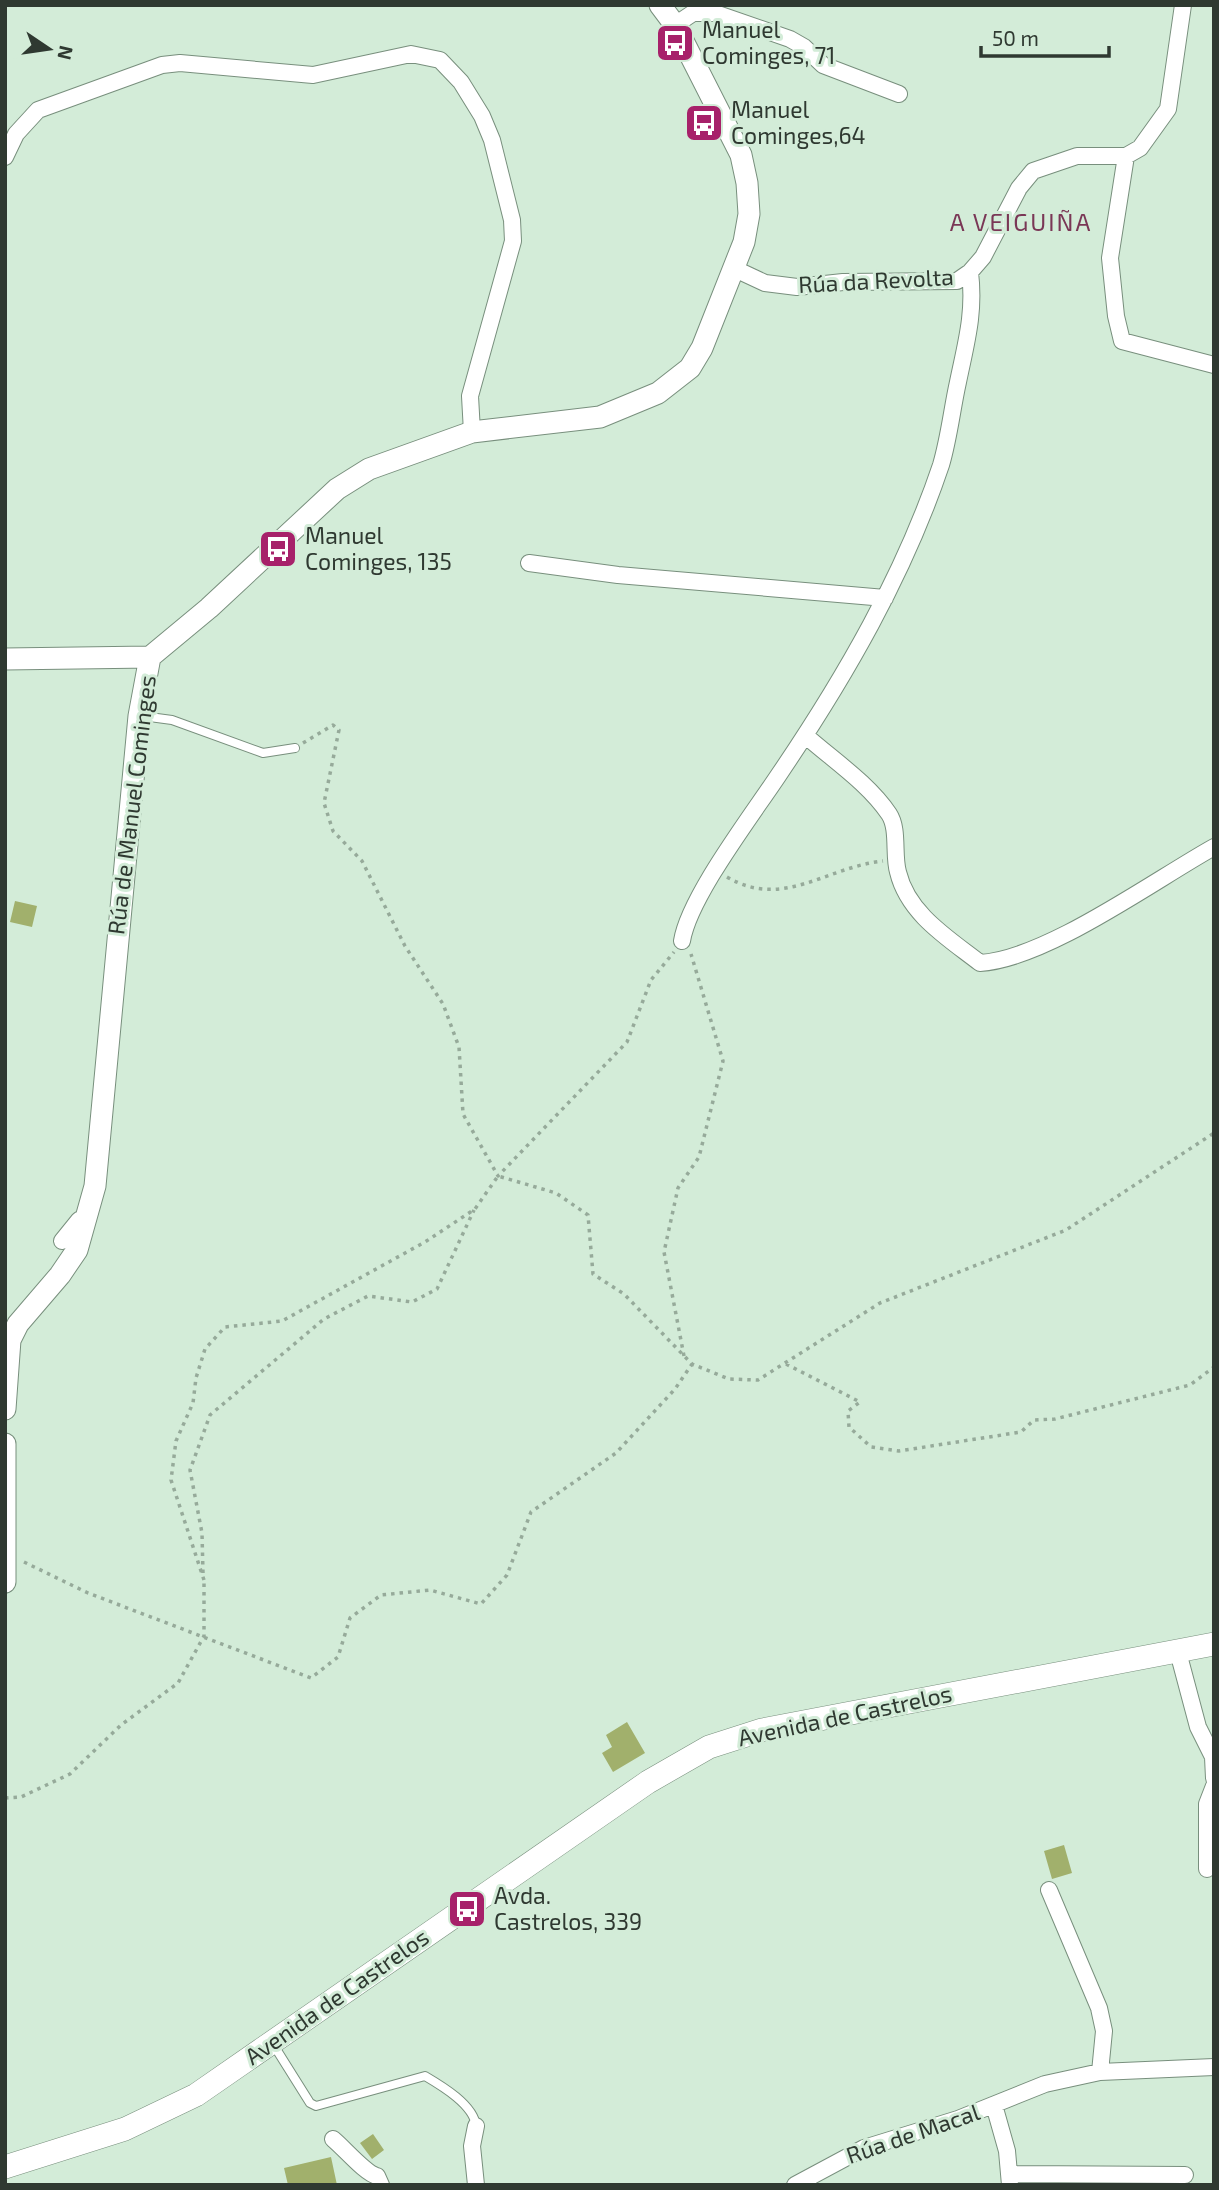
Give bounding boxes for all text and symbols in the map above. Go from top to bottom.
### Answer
north arrow [14,14,84,84]
scale bar [981,14,1109,58]
place label: Manuel Cominges, 71 [702,15,835,69]
bus stop icon: Manuel Cominges, 71 [654,22,696,64]
text: 50 m [992,25,1039,50]
text: N [53,44,79,62]
place label: Manuel Cominges,64 [731,95,866,149]
bus stop icon: Manuel Cominges,64 [683,102,725,144]
district label: A VEIGUIÑA [950,207,1092,236]
street label: Rúa da Revolta [798,262,954,298]
place label: Manuel Cominges, 135 [305,521,452,575]
bus stop icon: Manuel Cominges, 135 [257,528,299,570]
street label: Rúa de Manuel Cominges [101,674,161,936]
street label: Avenida de Castrelos [735,1679,954,1751]
place label: Avda. Castrelos, 339 [494,1881,642,1935]
bus stop icon: Avda. Castrelos, 339 [446,1888,488,1930]
street label: Avenida de Castrelos [239,1922,434,2070]
street label: Rúa de Macal [842,2097,983,2169]

